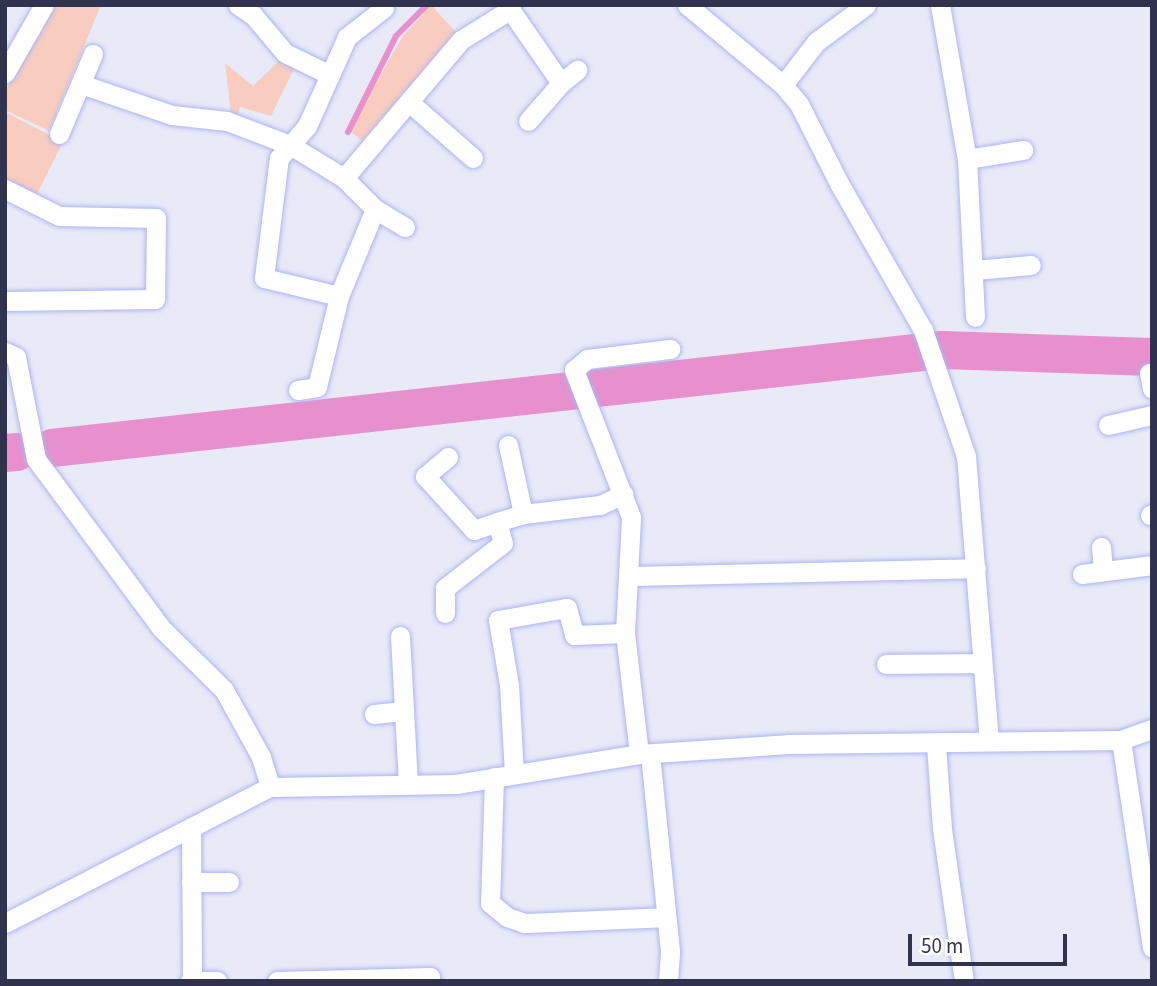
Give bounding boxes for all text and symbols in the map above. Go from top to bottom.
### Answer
scale bar [912,920,1071,964]
text: 50 m [921,931,963,961]

